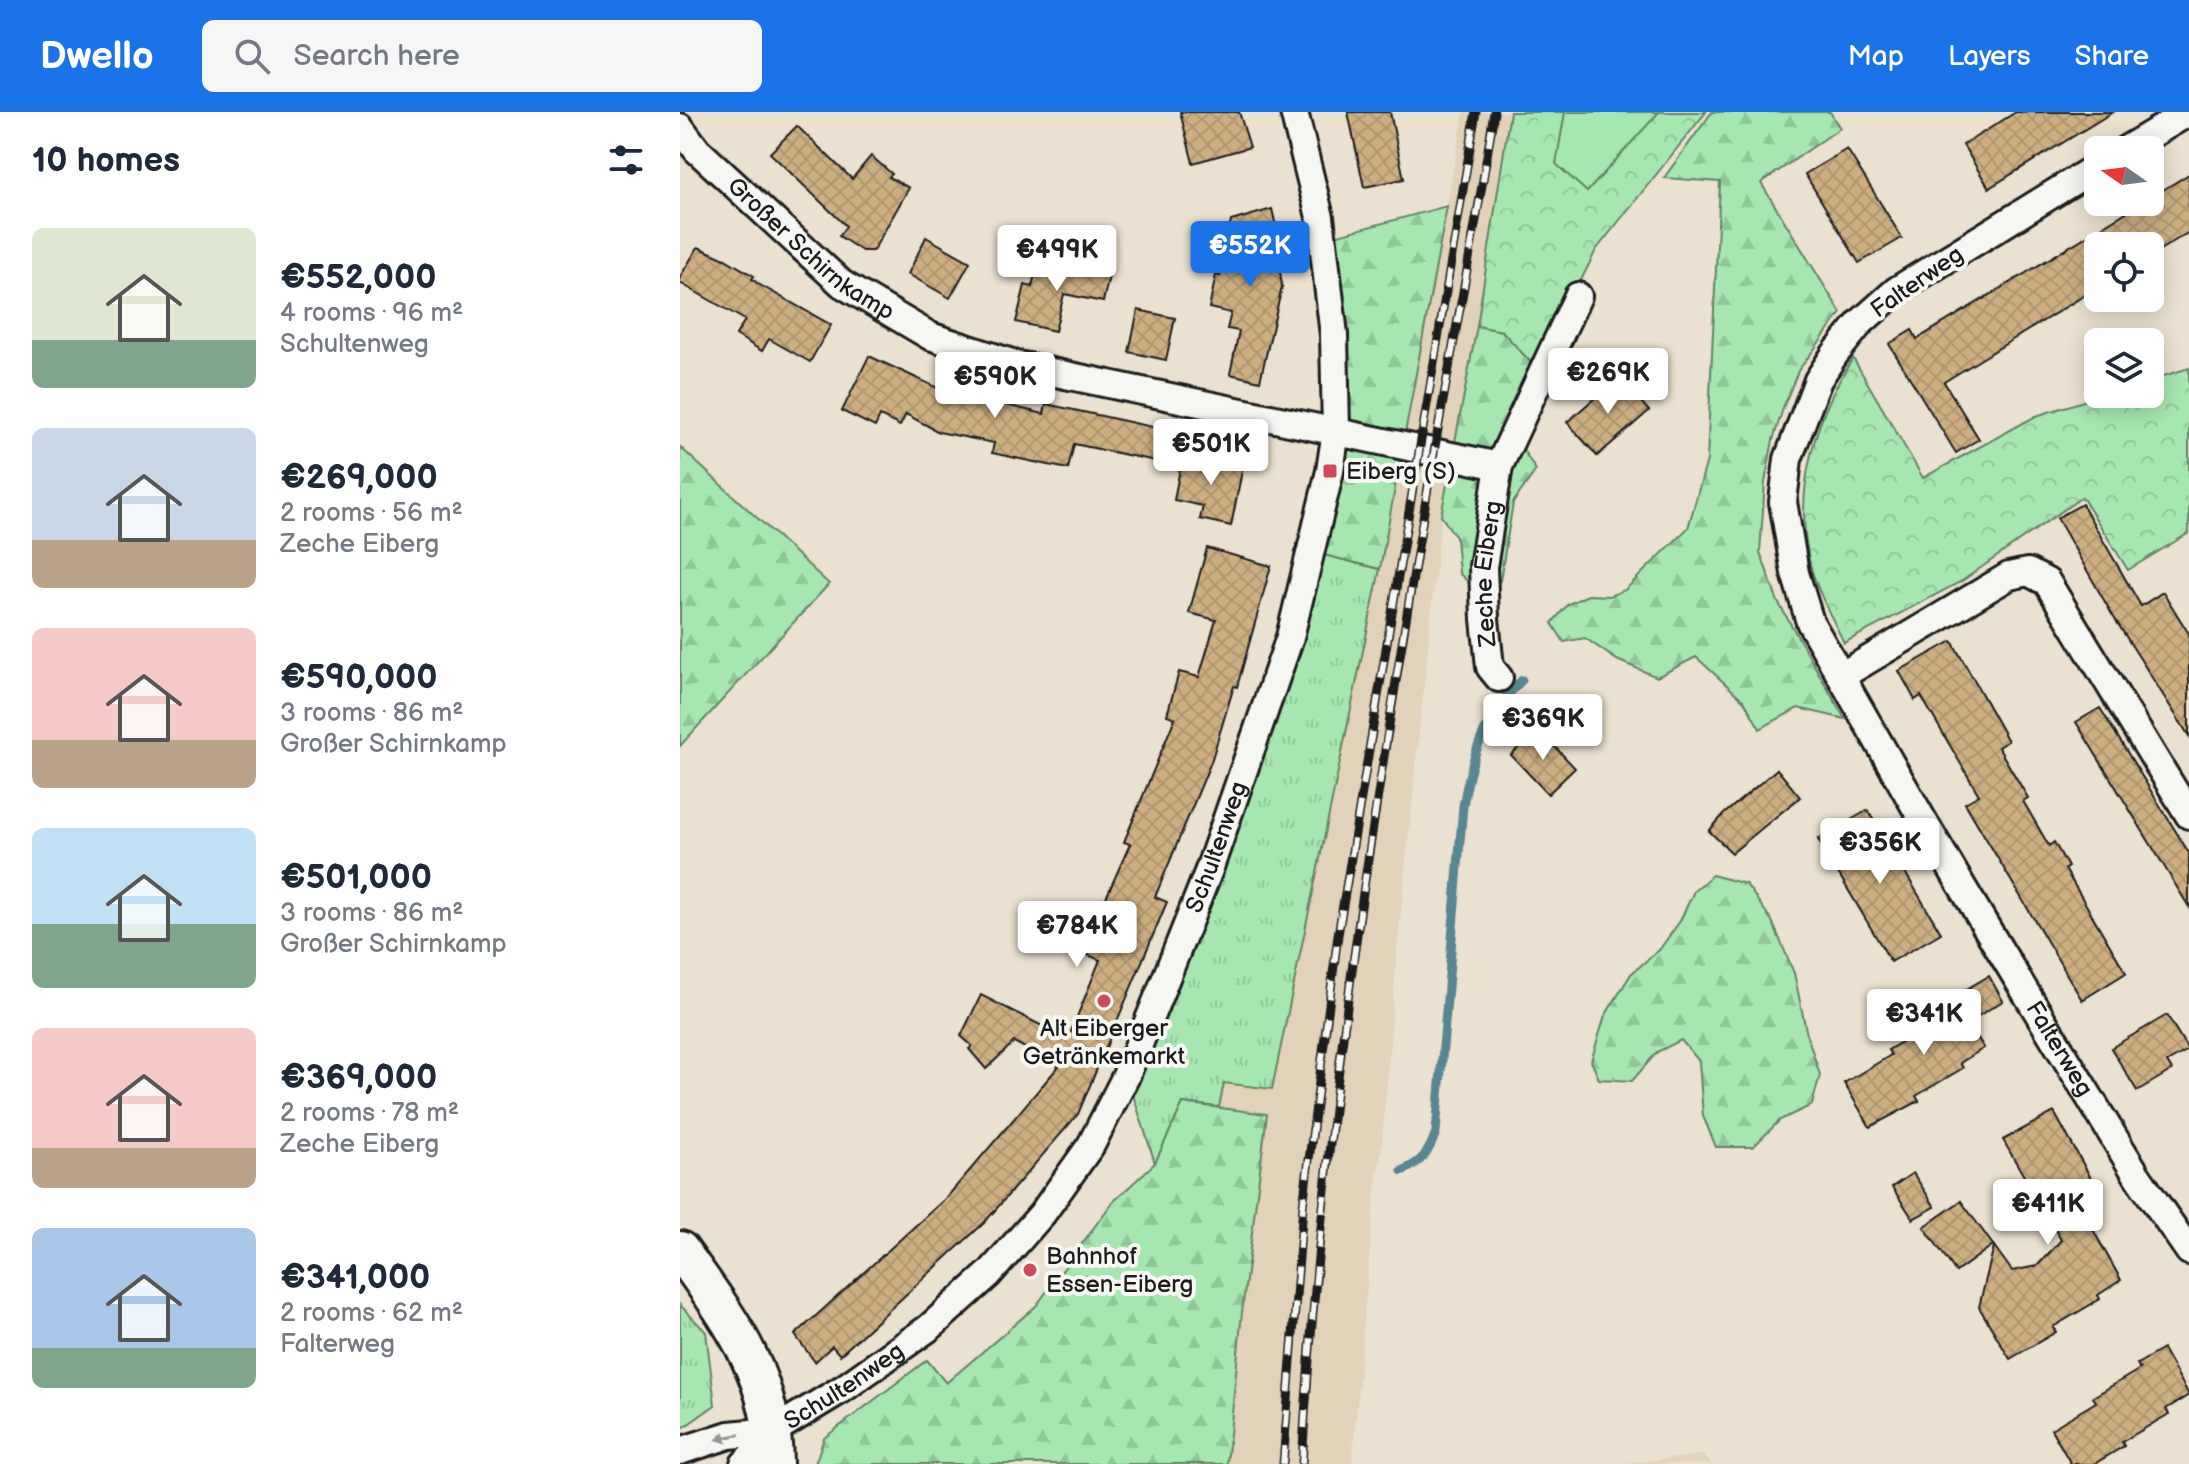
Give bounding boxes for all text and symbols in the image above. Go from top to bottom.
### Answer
search box [202,20,762,92]
text: Dwello [40,34,154,79]
icon: search [230,34,274,78]
text: Search here [294,38,460,74]
text: Map [1848,40,1904,73]
text: Layers [1948,40,2031,73]
text: Share [2075,40,2149,73]
north arrow [2084,136,2164,216]
map controls [2084,136,2164,408]
icon: filters [604,138,648,182]
text: 10 homes [32,140,180,181]
street label: Großer Schirnkamp [721,171,900,326]
pin: €552K [1194,221,1306,289]
pin: €499K [1001,225,1113,293]
text: €552K [1209,231,1291,262]
button: locate [2084,232,2164,312]
text: €499K [1015,235,1099,266]
street label: Falterweg [1865,240,1969,324]
text: €552,000 [280,257,436,298]
icon: home [96,260,192,356]
text: 4 rooms · 96 m² [280,298,463,329]
button: layers [2084,328,2164,408]
text: Schultenweg [280,329,429,360]
pin: €269K [1552,348,1664,416]
pin: €590K [939,352,1051,420]
text: €269K [1566,358,1650,389]
text: €590K [953,362,1037,393]
pin: €501K [1155,419,1267,487]
text: €501K [1171,429,1251,460]
text: €269,000 [280,457,438,498]
place label: Eiberg (S) [1346,457,1456,486]
icon: home [96,460,192,556]
marker: Eiberg (S) [1321,462,1339,480]
text: 2 rooms · 56 m² [280,498,463,529]
street label: Zeche Eiberg [1468,499,1508,649]
text: Zeche Eiberg [280,529,439,560]
text: €590,000 [280,657,437,698]
icon: home [96,660,192,756]
pin: €369K [1487,694,1599,762]
text: 3 rooms · 86 m² [280,698,464,729]
text: €369K [1501,704,1585,735]
text: Großer Schirnkamp [280,729,507,760]
street label: Schultenweg [1179,777,1253,917]
pin: €356K [1824,818,1936,886]
text: €356K [1838,828,1922,859]
text: €501,000 [280,857,432,898]
icon: home [96,860,192,956]
text: 3 rooms · 86 m² [280,898,464,929]
pin: €784K [1021,901,1133,969]
text: €784K [1036,911,1118,942]
text: Großer Schirnkamp [280,929,507,960]
pin: €341K [1868,989,1980,1057]
marker: Alt Eiberger Getränkemarkt [1095,992,1113,1010]
street label: Falterweg [2020,996,2100,1101]
text: €341K [1885,999,1963,1030]
place label: Alt Eiberger Getränkemarkt [1023,1014,1186,1071]
text: €369,000 [280,1057,437,1098]
icon: home [96,1060,192,1156]
text: 2 rooms · 78 m² [280,1098,459,1129]
text: Zeche Eiberg [280,1129,439,1160]
pin: €411K [1992,1179,2104,1247]
text: €411K [2011,1189,2085,1220]
place label: Bahnhof Essen-Eiberg [1046,1242,1193,1299]
text: €341,000 [280,1257,430,1298]
icon: home [96,1260,192,1356]
marker: Bahnhof Essen-Eiberg [1021,1261,1039,1279]
text: 2 rooms · 62 m² [280,1298,463,1329]
text: Falterweg [280,1329,395,1360]
street label: Schultenweg [779,1336,909,1435]
one-way arrow [716,1431,741,1444]

